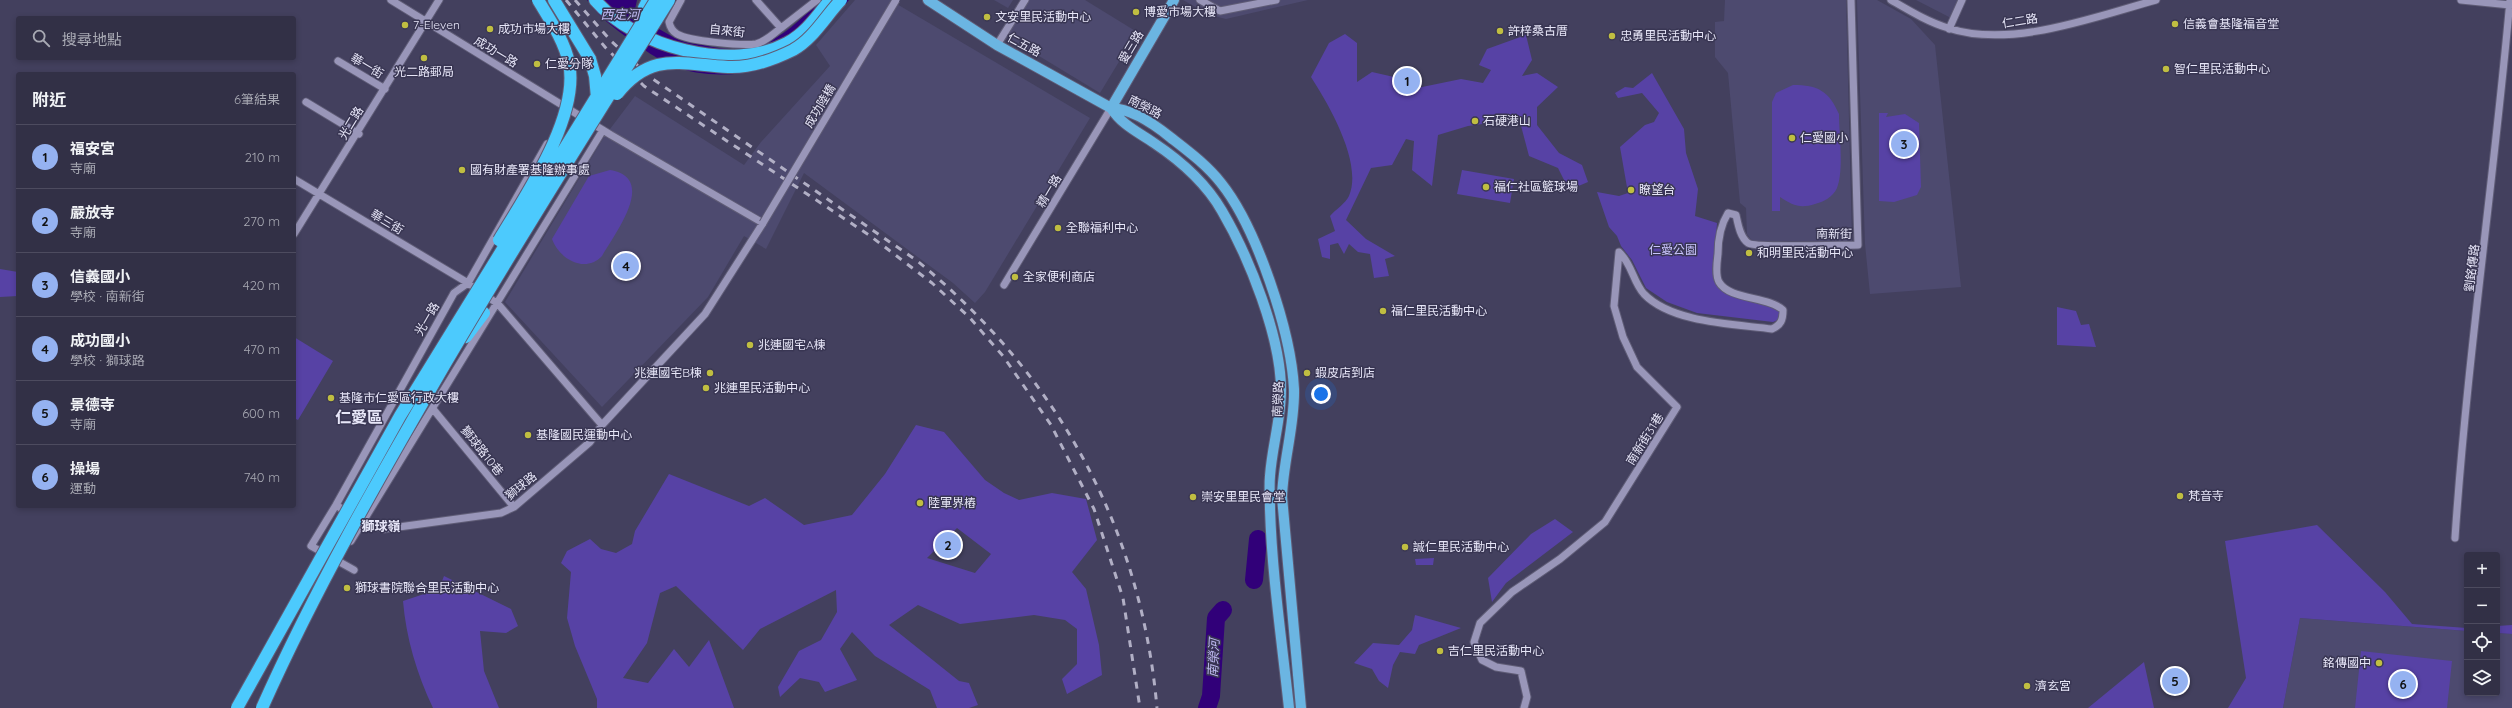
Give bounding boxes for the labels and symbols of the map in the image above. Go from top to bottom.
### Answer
place label: 博愛市場大樓 [1144,4,1216,19]
water label: 西定河 [600,6,642,22]
marker: 博愛市場大樓 [1131,7,1141,17]
place label: 文安里民活動中心 [995,9,1091,24]
street label: 仁二路 [2001,10,2039,31]
marker: 文安里民活動中心 [982,12,992,22]
place label: 信義會基隆福音堂 [2183,16,2279,31]
place label: 7-Eleven [413,17,460,32]
marker: 信義會基隆福音堂 [2170,19,2180,29]
marker: 7-Eleven [400,20,410,30]
place label: 成功市場大樓 [498,21,570,36]
street label: 自來街 [708,21,746,40]
place label: 許梓桑古厝 [1508,23,1568,38]
marker: 成功市場大樓 [485,24,495,34]
marker: 許梓桑古厝 [1495,26,1505,36]
street label: 愛三路 [1115,27,1146,66]
place label: 忠勇里民活動中心 [1620,28,1716,43]
street label: 仁五路 [1005,29,1044,60]
marker: 忠勇里民活動中心 [1607,31,1617,41]
street label: 成功一路 [472,33,521,70]
street label: 華一街 [348,50,387,81]
marker: 光二路郵局 [419,53,429,63]
place label: 仁愛分隊 [545,56,593,71]
marker: 仁愛分隊 [532,59,542,69]
place label: 智仁里民活動中心 [2174,61,2270,76]
place label: 光二路郵局 [394,64,454,79]
marker: 智仁里民活動中心 [2161,64,2171,74]
pin: 1 [1394,66,1420,96]
street label: 成功陸橋 [801,81,838,130]
street label: 南榮路 [1126,92,1165,121]
street label: 光二路 [335,103,366,142]
place label: 石硬港山 [1483,113,1531,128]
marker: 石硬港山 [1470,116,1480,126]
pin: 3 [1891,129,1917,159]
place label: 仁愛國小 [1800,130,1848,145]
marker: 仁愛國小 [1787,133,1797,143]
place label: 國有財產署基隆辦事處 [470,162,590,177]
marker: 國有財產署基隆辦事處 [457,165,467,175]
street label: 精一路 [1033,171,1064,210]
place label: 福仁社區籃球場 [1494,179,1578,194]
marker: 福仁社區籃球場 [1481,182,1491,192]
place label: 瞭望台 [1639,182,1675,197]
marker: 瞭望台 [1626,185,1636,195]
street label: 華三街 [368,206,407,237]
place label: 全聯福利中心 [1066,220,1138,235]
marker: 全聯福利中心 [1053,223,1063,233]
street label: 南新街 [1816,226,1852,241]
park label: 仁愛公園 [1649,242,1697,257]
street label: 劉銘傳路 [2461,243,2482,293]
place label: 和明里民活動中心 [1757,245,1853,260]
marker: 和明里民活動中心 [1744,248,1754,258]
pin: 4 [613,251,639,281]
place label: 全家便利商店 [1023,269,1095,284]
marker: 全家便利商店 [1010,272,1020,282]
street label: 光一路 [411,299,442,338]
place label: 福仁里民活動中心 [1391,303,1487,318]
marker: 福仁里民活動中心 [1378,306,1388,316]
place label: 兆連國宅A棟 [758,337,826,352]
marker: 兆連國宅A棟 [745,340,755,350]
place label: 兆連國宅B棟 [634,365,702,380]
place label: 蝦皮店到店 [1315,365,1375,380]
marker: 兆連國宅B棟 [705,368,715,378]
marker: 蝦皮店到店 [1302,368,1312,378]
place label: 兆連里民活動中心 [714,380,810,395]
street label: 南榮路 [1269,381,1286,417]
marker: 兆連里民活動中心 [701,383,711,393]
your location [1311,384,1331,404]
place label: 基隆市仁愛區行政大樓 [339,390,459,405]
marker: 基隆市仁愛區行政大樓 [326,393,336,403]
district label: 仁愛區 [335,407,383,427]
street label: 南新街31巷 [1623,410,1666,468]
street label: 獅球路10巷 [458,423,507,479]
place label: 基隆國民運動中心 [536,427,632,442]
marker: 基隆國民運動中心 [523,430,533,440]
street label: 獅球路 [502,468,539,503]
place label: 梵音寺 [2188,488,2224,503]
place label: 崇安里里民會堂 [1201,489,1285,504]
marker: 梵音寺 [2175,491,2185,501]
marker: 崇安里里民會堂 [1188,492,1198,502]
place label: 陸軍界樁 [928,495,976,510]
marker: 陸軍界樁 [915,498,925,508]
district label: 獅球嶺 [361,518,401,534]
pin: 2 [935,530,961,560]
place label: 誠仁里民活動中心 [1413,539,1509,554]
marker: 誠仁里民活動中心 [1400,542,1410,552]
place label: 獅球書院聯合里民活動中心 [355,580,499,595]
marker: 獅球書院聯合里民活動中心 [342,583,352,593]
water label: 南榮河 [1204,635,1222,678]
place label: 吉仁里民活動中心 [1448,643,1544,658]
marker: 吉仁里民活動中心 [1435,646,1445,656]
place label: 銘傳國中 [2323,655,2371,670]
marker: 銘傳國中 [2374,658,2384,668]
pin: 5 [2162,666,2188,696]
pin: 6 [2390,669,2416,699]
place label: 濟玄宮 [2035,678,2071,693]
marker: 濟玄宮 [2022,681,2032,691]

